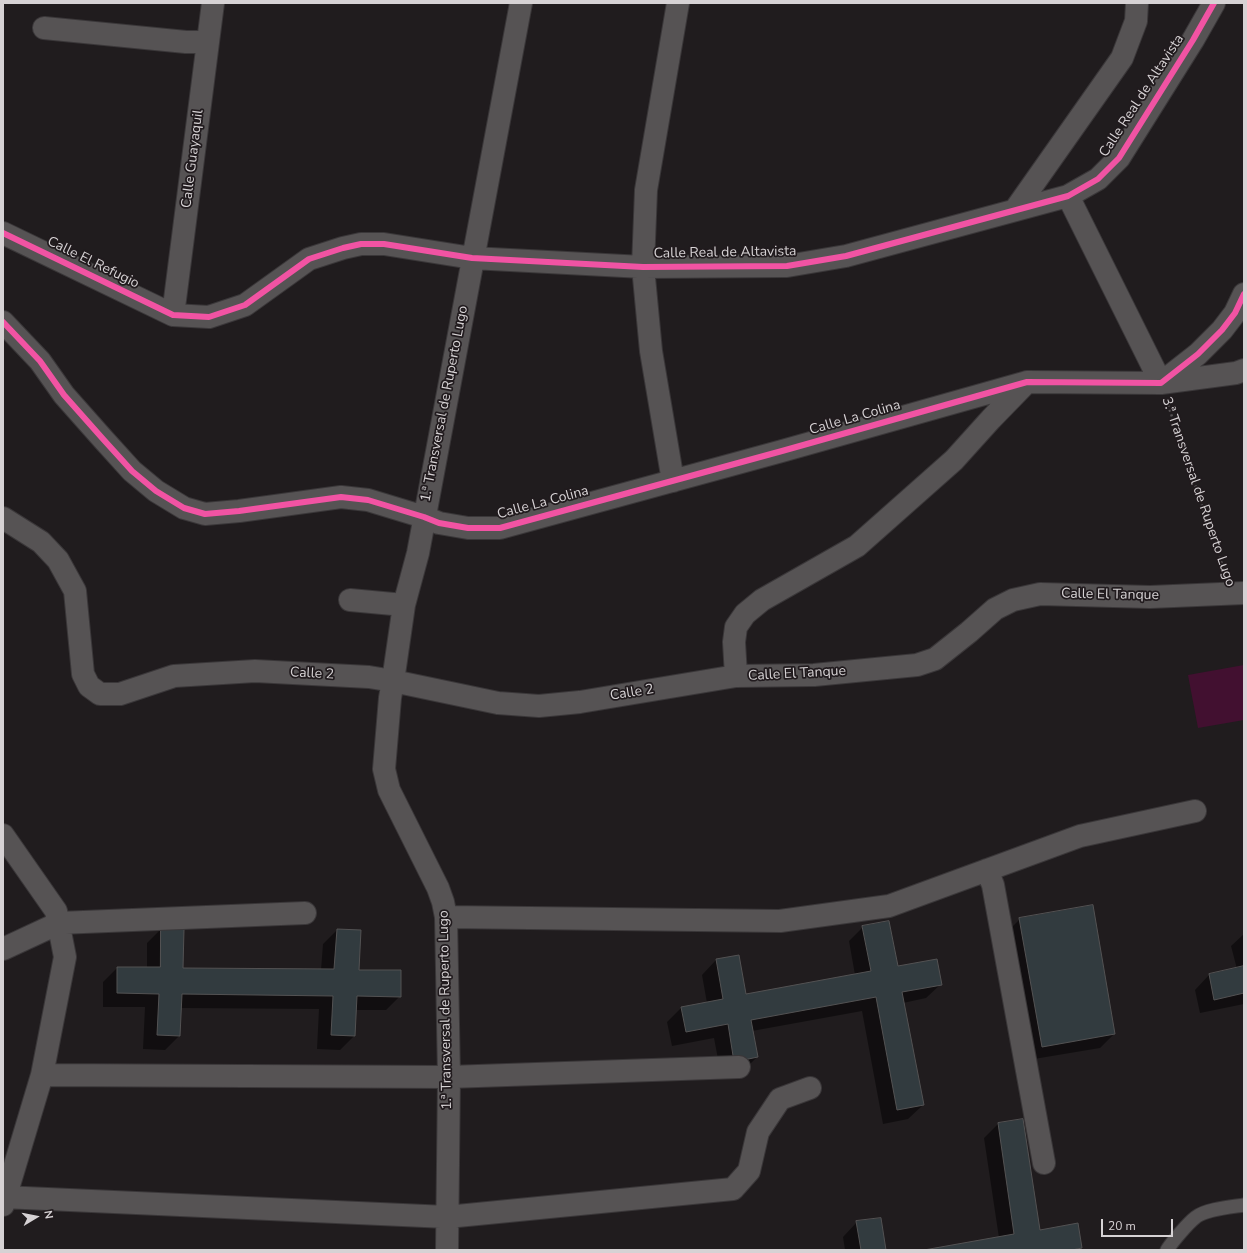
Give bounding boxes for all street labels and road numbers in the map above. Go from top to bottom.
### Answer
street label: Calle Real de Altavista [1096,32,1188,160]
street label: Calle Guayaquil [179,109,207,209]
street label: Calle El Refugio [44,233,142,293]
street label: Calle Real de Altavista [653,243,797,263]
street label: 1.ª Transversal de Ruperto Lugo [418,304,472,504]
street label: 3.ª Transversal de Ruperto Lugo [1158,395,1238,589]
street label: Calle La Colina [808,397,902,439]
street label: Calle La Colina [495,483,591,523]
street label: Calle El Tanque [1061,586,1159,604]
street label: Calle El Tanque [748,663,846,685]
street label: Calle 2 [289,664,335,684]
street label: Calle 2 [609,681,655,705]
street label: 1.ª Transversal de Ruperto Lugo [436,910,456,1110]

